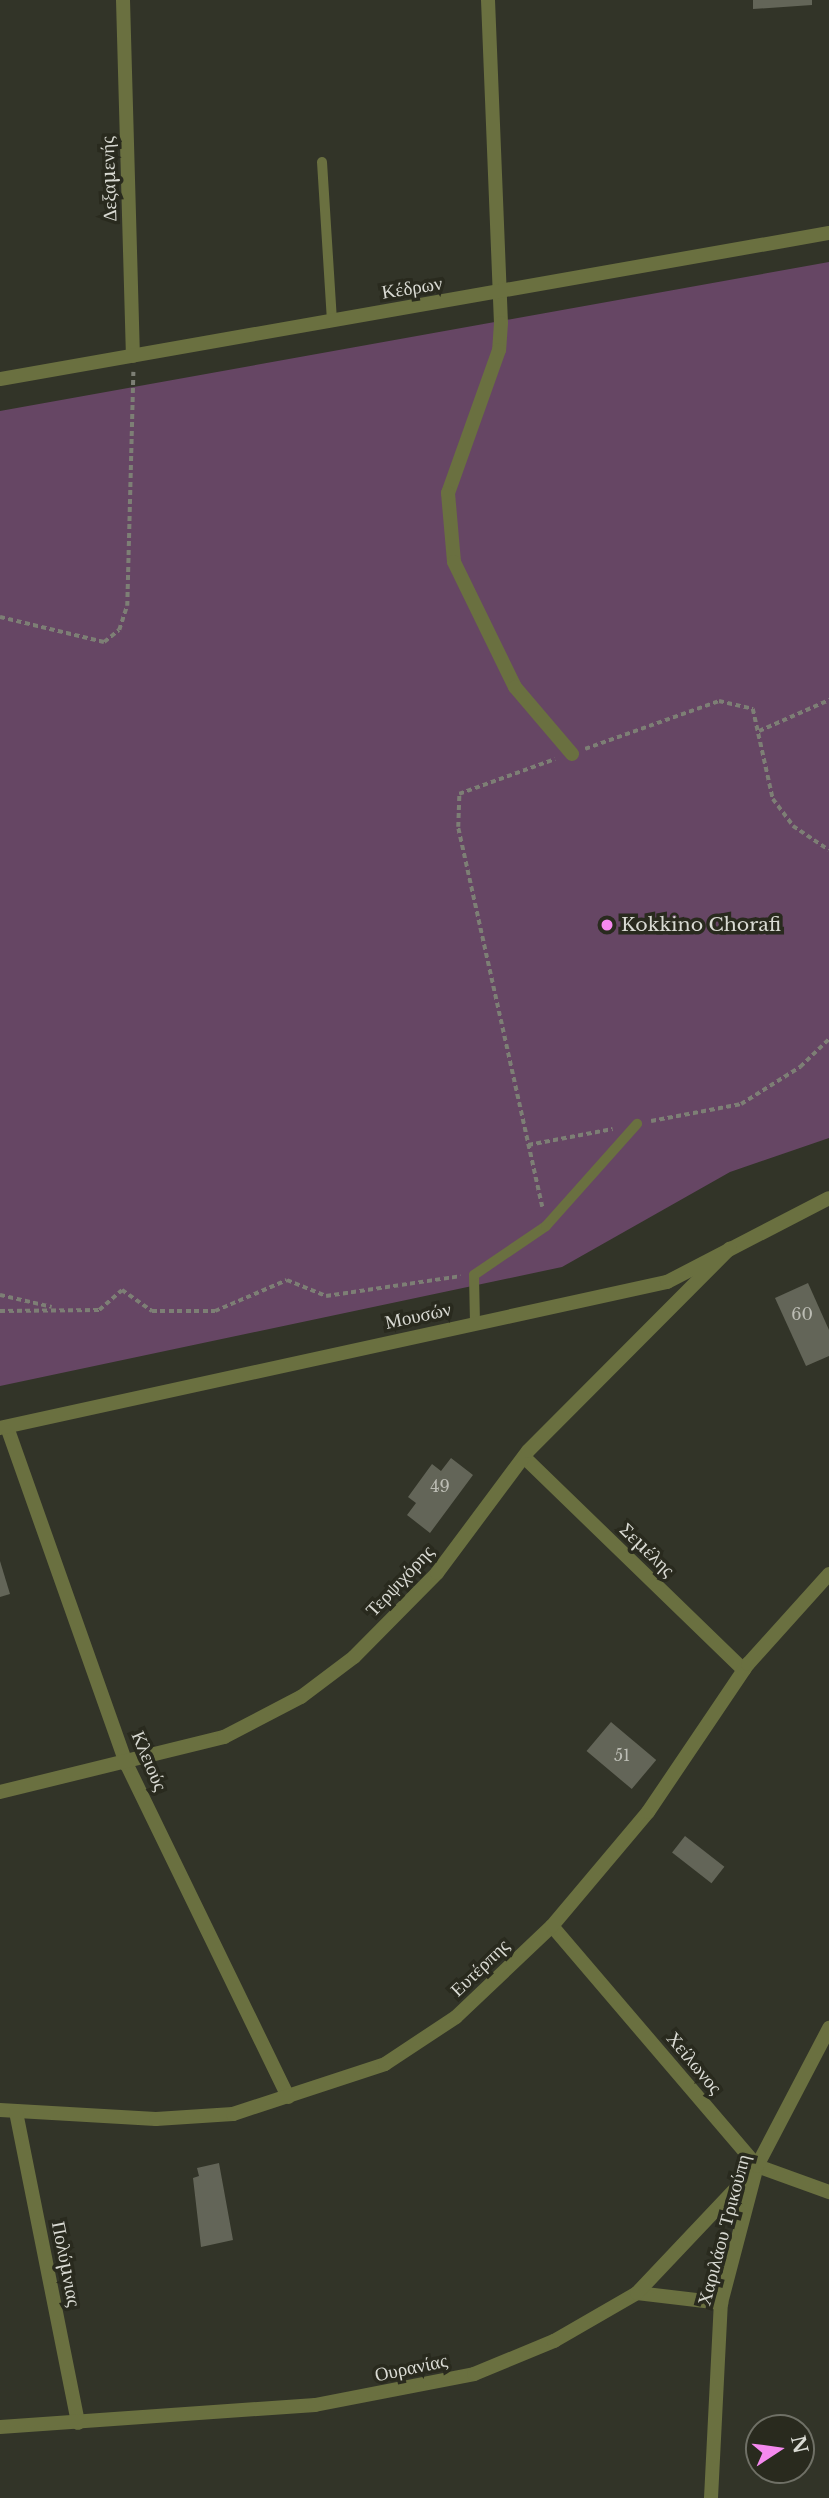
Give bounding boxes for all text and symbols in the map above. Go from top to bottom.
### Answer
street label: Δεξαμενής [96,136,122,222]
street label: Κέδρων [380,272,444,304]
place label: Kokkino Chorafi [621,914,781,936]
marker: Kokkino Chorafi [599,917,615,933]
street label: Μουσών [383,1298,453,1334]
house number: 60 [791,1304,813,1324]
house number: 49 [430,1476,450,1496]
street label: Σεμέλης [615,1518,679,1582]
street label: Τερψιχόρης [361,1541,439,1621]
street label: Κλειούς [126,1728,172,1794]
house number: 51 [614,1745,630,1765]
street label: Ευτέρπης [446,1934,514,2002]
street label: Χείλωνος [661,2027,727,2099]
street label: Χαριλάου Τρικούπη [693,2152,755,2308]
street label: Πολύμνιας [47,2219,85,2309]
street label: Ουρανίας [373,2349,449,2387]
north arrow [745,2414,815,2484]
text: N [786,2433,812,2456]

